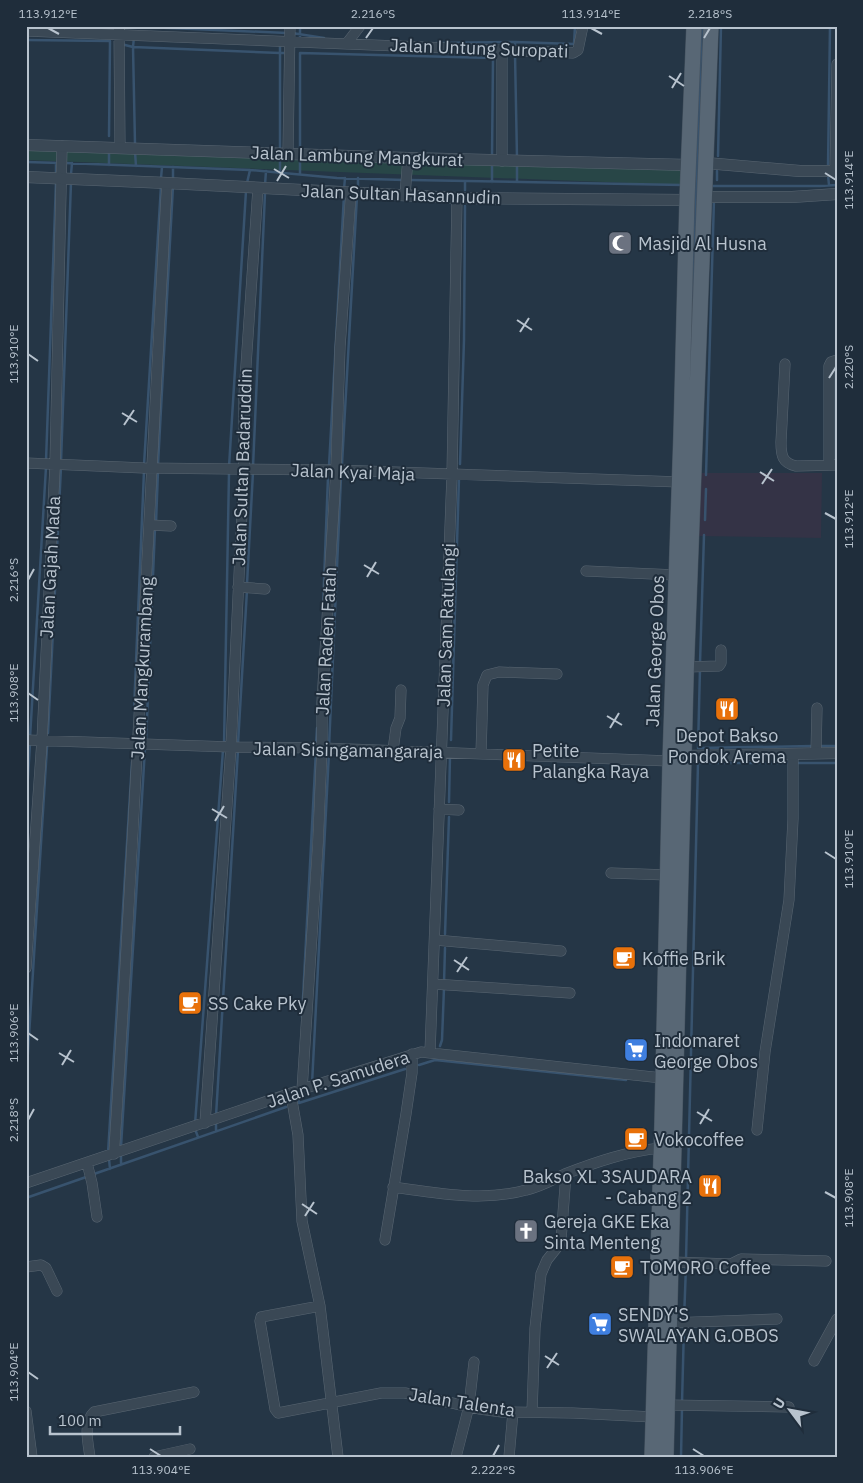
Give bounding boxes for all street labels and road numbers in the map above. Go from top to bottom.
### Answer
street label: Jalan Untung Suropati [389,33,569,63]
street label: Jalan Lambung Mangkurat [250,141,464,171]
street label: Jalan Sultan Hasannudin [301,179,501,209]
street label: Jalan Sultan Badaruddin [227,368,257,566]
street label: Jalan Kyai Maja [290,458,416,486]
street label: Jalan Gajah Mada [35,495,65,639]
street label: Jalan Sam Ratulangi [432,543,460,707]
street label: Jalan Raden Fatah [311,566,341,716]
street label: Jalan George Obos [641,575,669,727]
street label: Jalan Mangkurambang [126,576,158,760]
street label: Jalan Sisingamangaraja [253,737,444,763]
street label: Jalan P. Samudera [264,1045,413,1113]
street label: Jalan Talenta [407,1382,517,1422]

